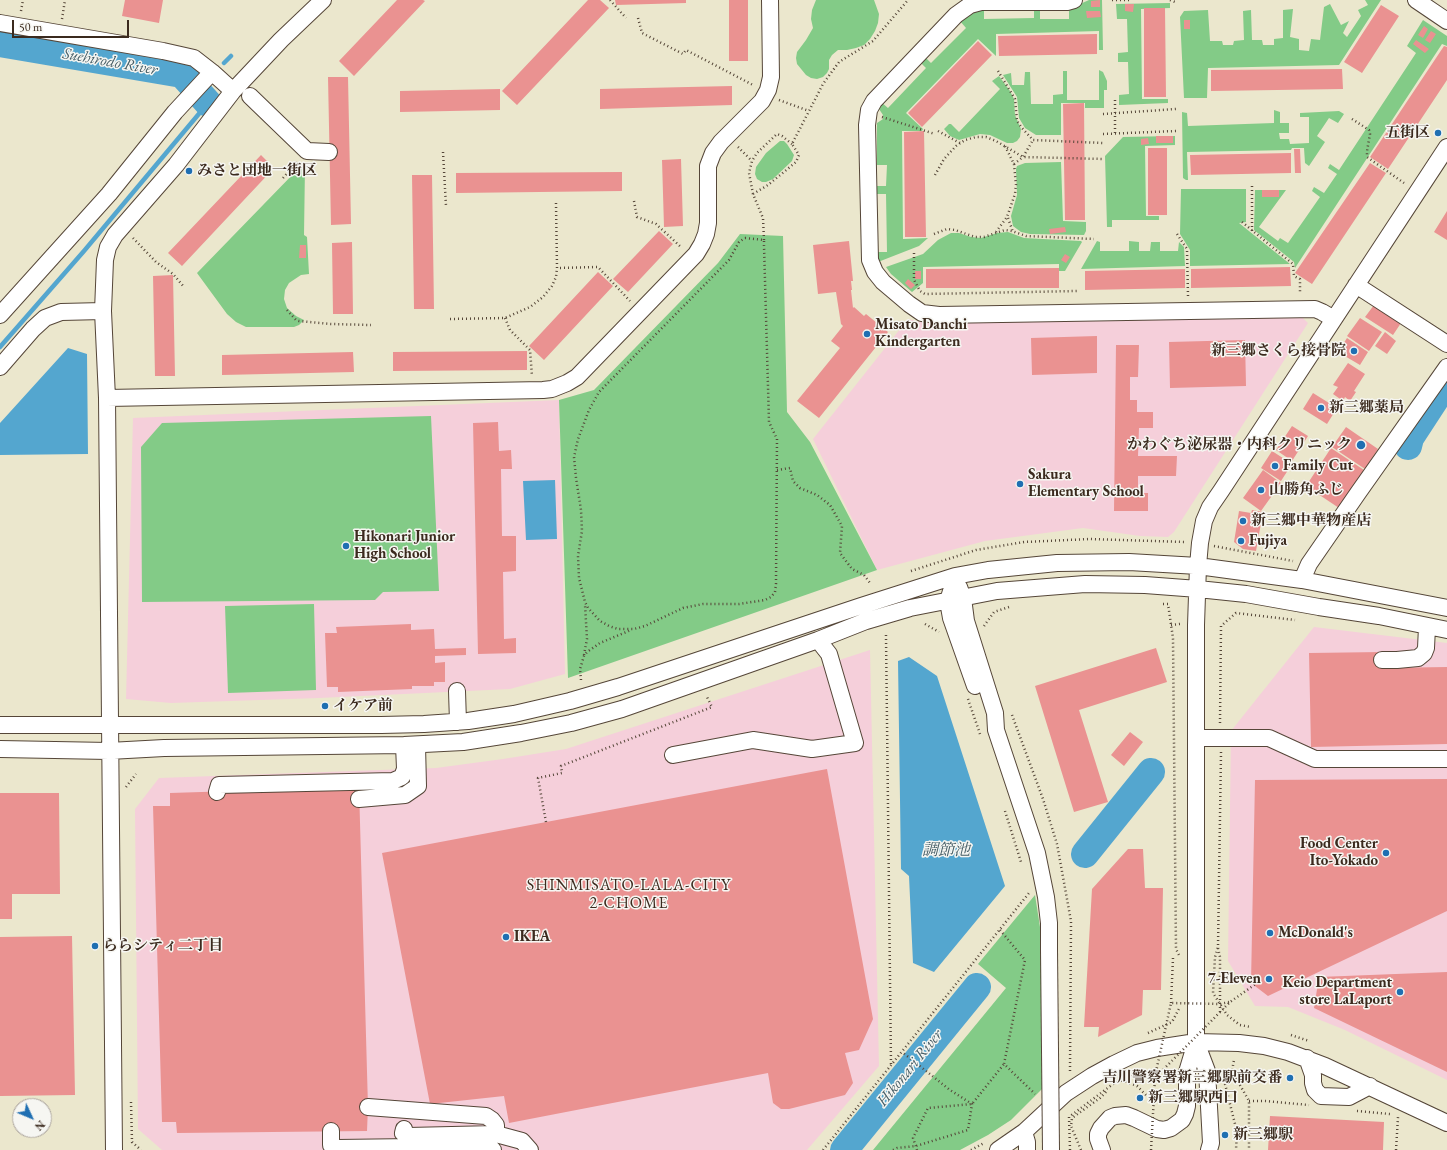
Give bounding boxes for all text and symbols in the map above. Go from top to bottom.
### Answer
scale bar [14,12,131,38]
text: 50 m [19,19,42,35]
water label: Suehirodo River [61,44,159,80]
place label: 五街区 [1385,124,1430,142]
marker: 五街区 [1433,128,1443,138]
place label: みさと団地一街区 [197,162,317,180]
marker: みさと団地一街区 [184,166,194,176]
place label: Misato Danchi Kindergarten [875,316,967,351]
marker: Misato Danchi Kindergarten [862,329,872,339]
place label: 新三郷さくら接骨院 [1211,342,1346,360]
marker: 新三郷さくら接骨院 [1349,346,1359,356]
place label: 新三郷薬局 [1329,399,1404,417]
marker: 新三郷薬局 [1316,403,1326,413]
place label: かわぐち泌尿器・内科クリニック [1127,436,1352,454]
marker: かわぐち泌尿器・内科クリニック [1355,439,1367,451]
place label: Family Cut [1283,457,1353,475]
marker: Family Cut [1270,461,1280,471]
place label: Sakura Elementary School [1028,466,1144,501]
marker: Sakura Elementary School [1015,479,1025,489]
place label: 山勝角ふじ [1269,481,1344,499]
marker: 山勝角ふじ [1256,485,1266,495]
place label: 新三郷中華物産店 [1251,512,1371,530]
marker: 新三郷中華物産店 [1238,516,1248,526]
place label: Hikonari Junior High School [354,528,455,563]
place label: Fujiya [1249,532,1287,550]
marker: Fujiya [1236,536,1246,546]
marker: Hikonari Junior High School [341,541,351,551]
place label: イケア前 [333,697,393,715]
marker: イケア前 [320,701,330,711]
place label: Food Center Ito-Yokado [1300,835,1378,870]
water label: 調節池 [922,841,970,861]
marker: Food Center Ito-Yokado [1381,848,1391,858]
district label: SHINMISATO-LALA-CITY 2-CHOME [527,876,731,914]
place label: McDonald's [1278,924,1353,942]
place label: IKEA [514,928,550,946]
marker: McDonald's [1265,928,1275,938]
marker: IKEA [501,932,511,942]
place label: ららシティ二丁目 [103,937,223,955]
marker: ららシティ二丁目 [90,941,100,951]
place label: 7-Eleven [1208,970,1261,988]
marker: 7-Eleven [1264,974,1274,984]
place label: Keio Department store LaLaport [1282,974,1392,1009]
marker: Keio Department store LaLaport [1395,987,1405,997]
water label: Hikonari River [873,1026,947,1110]
place label: 吉川警察署新三郷駅前交番 [1102,1069,1282,1087]
marker: 吉川警察署新三郷駅前交番 [1285,1073,1295,1083]
place label: 新三郷駅西口 [1148,1089,1238,1107]
marker: 新三郷駅西口 [1135,1093,1145,1103]
north arrow [12,1098,52,1138]
text: N [32,1118,48,1134]
place label: 新三郷駅 [1233,1126,1293,1144]
marker: 新三郷駅 [1220,1130,1230,1140]

